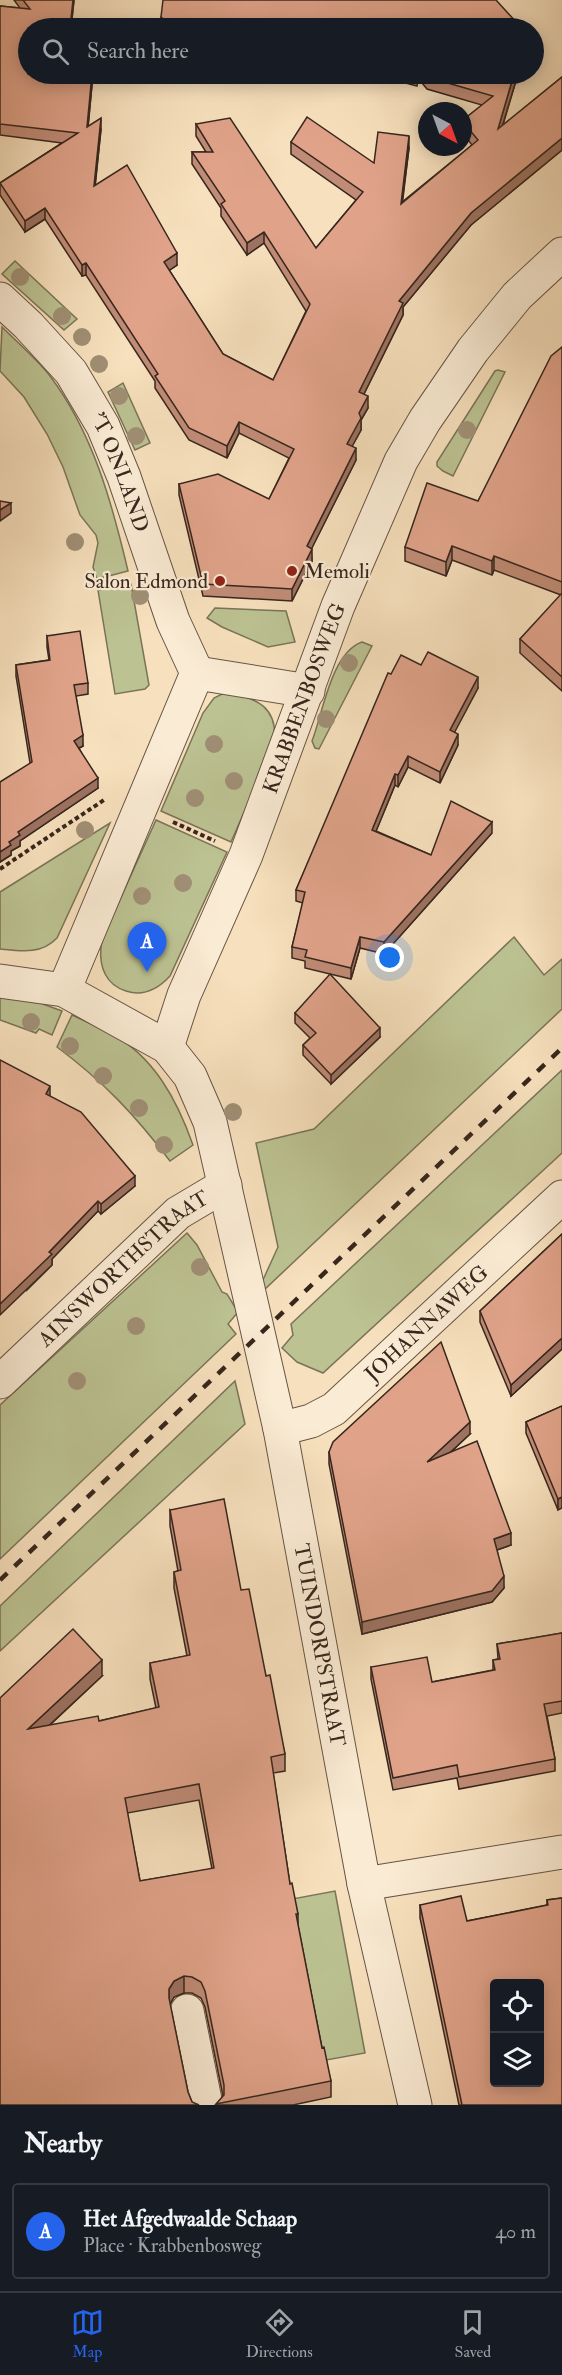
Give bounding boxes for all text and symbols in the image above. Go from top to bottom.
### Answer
search box [18,18,544,84]
icon: search [39,35,72,68]
text: Search here [87,37,189,65]
north arrow [418,102,472,156]
street label: 'T ONLAND [84,408,155,536]
place label: Memoli [304,558,370,585]
marker: Memoli [285,564,299,578]
place label: Salon Edmond [84,568,209,595]
marker: Salon Edmond [213,574,227,588]
street label: KRABBENBOSWEG [257,599,352,797]
pin: A [128,922,166,972]
your location [375,943,404,972]
street label: AINSWORTHSTRAAT [32,1185,214,1353]
street label: JOHANNAWEG [358,1259,494,1388]
street label: TUINDORPSTRAAT [287,1541,351,1749]
map controls [490,1979,544,2087]
button: locate [490,1979,544,2033]
button: layers [490,2033,544,2087]
text: Nearby [24,2128,102,2160]
text: Het Afgedwaalde Schaap [83,2205,297,2233]
text: A [39,2219,52,2244]
text: 40 m [495,2219,536,2244]
text: Place · Krabbenbosweg [83,2233,261,2258]
tab: Map [71,2306,104,2362]
tab: Directions [246,2306,313,2362]
tab: Saved [455,2306,491,2362]

